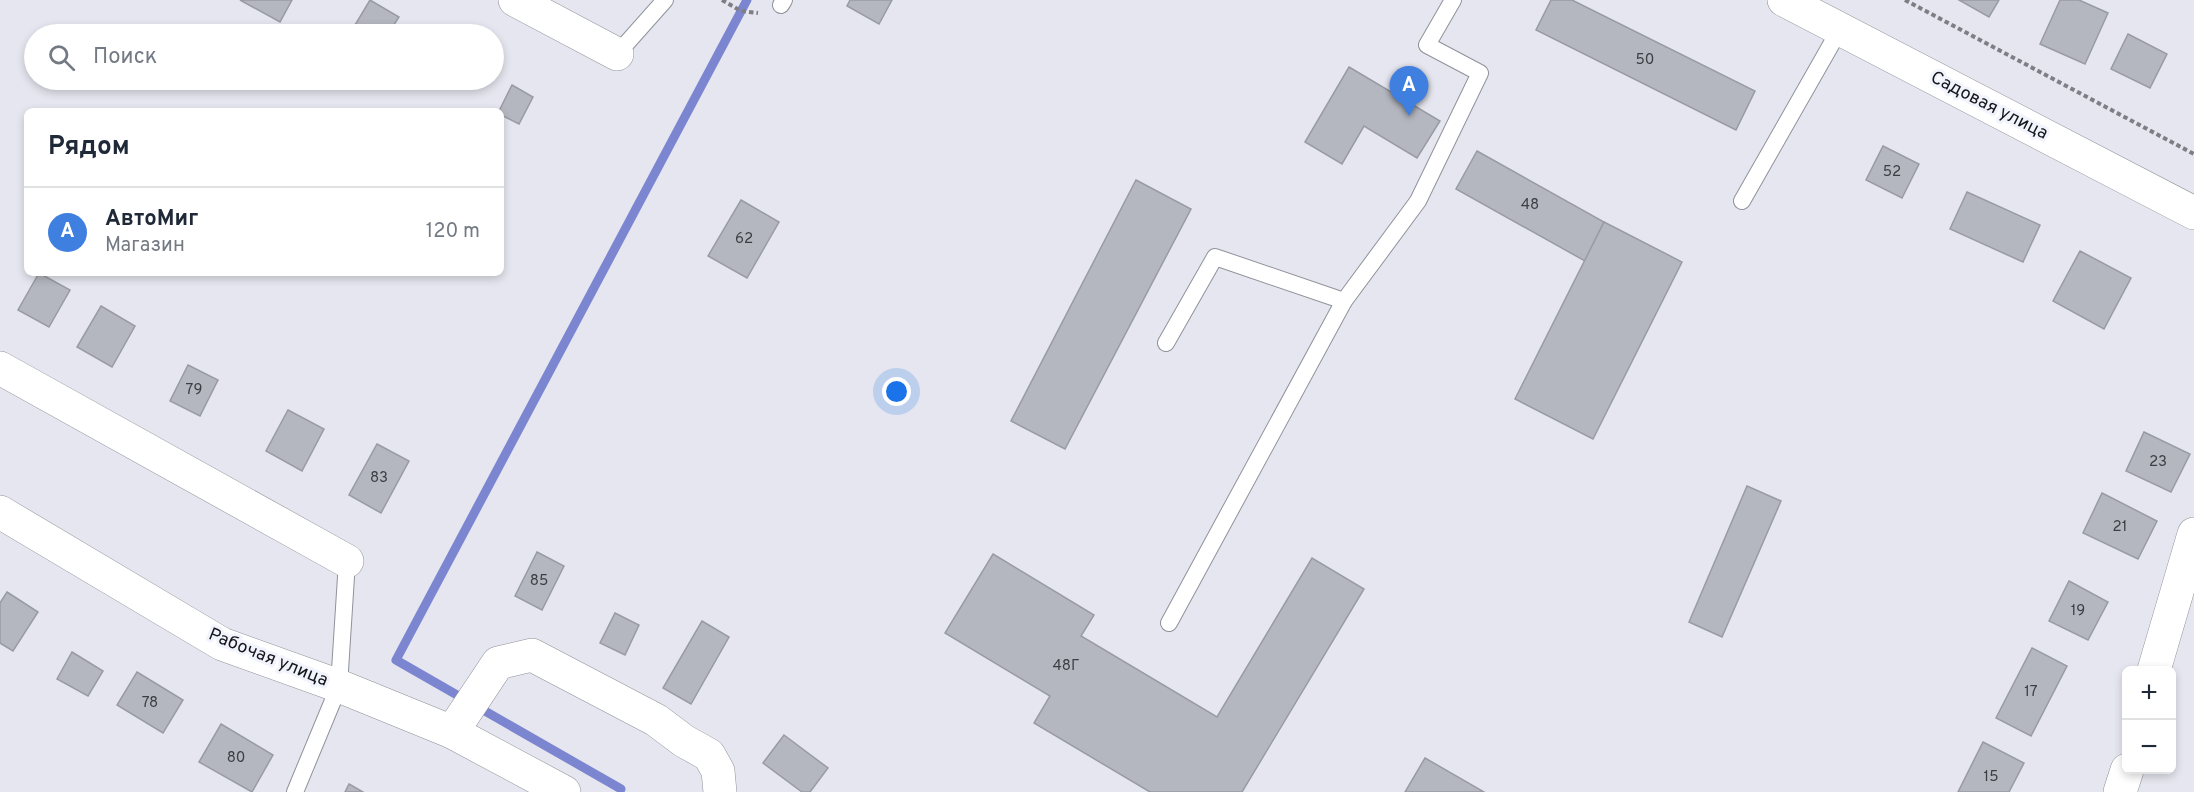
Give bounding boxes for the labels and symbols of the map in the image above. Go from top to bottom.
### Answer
house number: 50 [1636,51,1654,70]
pin: A [1390,66,1428,116]
street label: Садовая улица [1926,66,2052,146]
house number: 52 [1883,163,1901,182]
house number: 48 [1521,196,1539,215]
house number: 62 [735,230,753,249]
your location [882,377,911,406]
house number: 79 [186,381,202,400]
house number: 23 [2149,453,2167,472]
house number: 83 [370,469,388,488]
house number: 21 [2113,518,2127,537]
house number: 85 [530,572,548,591]
house number: 19 [2071,602,2085,621]
street label: Рабочая улица [205,624,331,692]
house number: 48Г [1053,657,1079,676]
house number: 17 [2024,683,2038,702]
house number: 78 [142,694,158,713]
house number: 80 [227,749,245,768]
house number: 15 [1984,768,1998,787]

